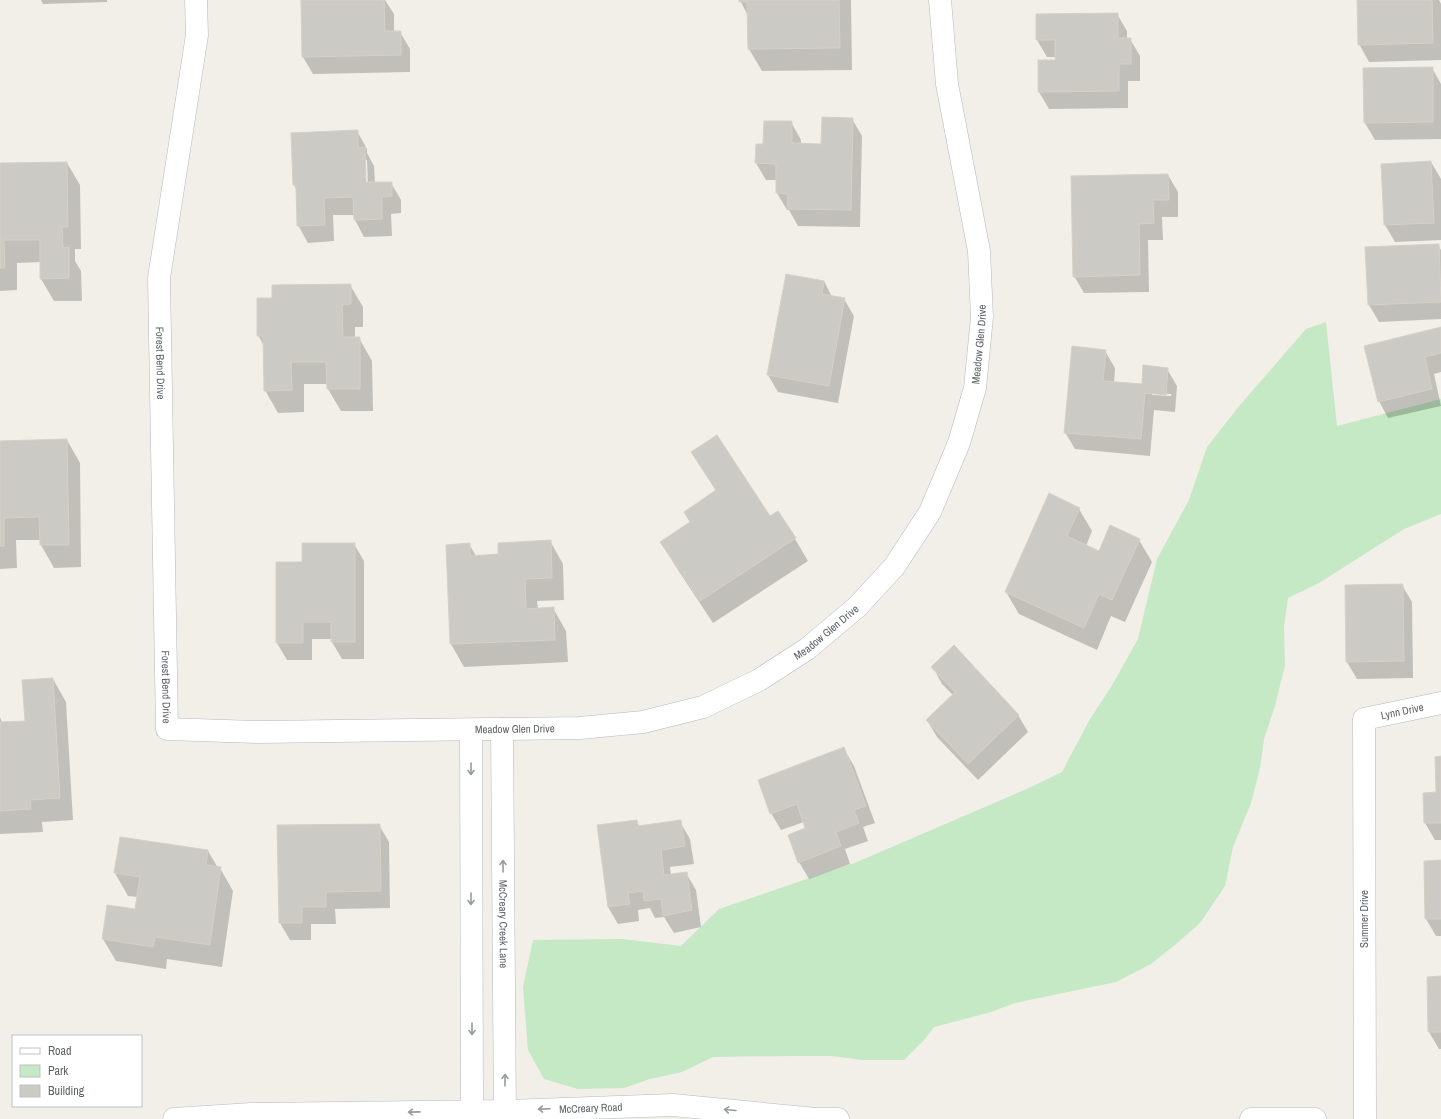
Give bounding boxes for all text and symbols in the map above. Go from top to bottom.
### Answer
street label: Meadow Glen Drive [968,304,989,385]
street label: Forest Bend Drive [153,326,168,400]
street label: Meadow Glen Drive [791,602,862,663]
street label: Forest Bend Drive [159,650,174,724]
street label: Lynn Drive [1380,700,1425,722]
street label: Meadow Glen Drive [475,721,555,736]
one-way arrow [467,762,475,775]
one-way arrow [499,860,507,873]
street label: McCreary Creek Lane [496,880,511,968]
street label: Summer Drive [1357,890,1371,948]
one-way arrow [467,892,475,905]
one-way arrow [468,1022,476,1035]
legend [12,1035,142,1107]
text: Road [48,1043,72,1059]
text: Park [48,1063,68,1079]
one-way arrow [501,1074,509,1087]
text: Building [48,1083,85,1099]
street label: McCreary Road [559,1100,623,1116]
one-way arrow [538,1106,551,1113]
one-way arrow [724,1107,737,1114]
one-way arrow [408,1108,421,1116]

